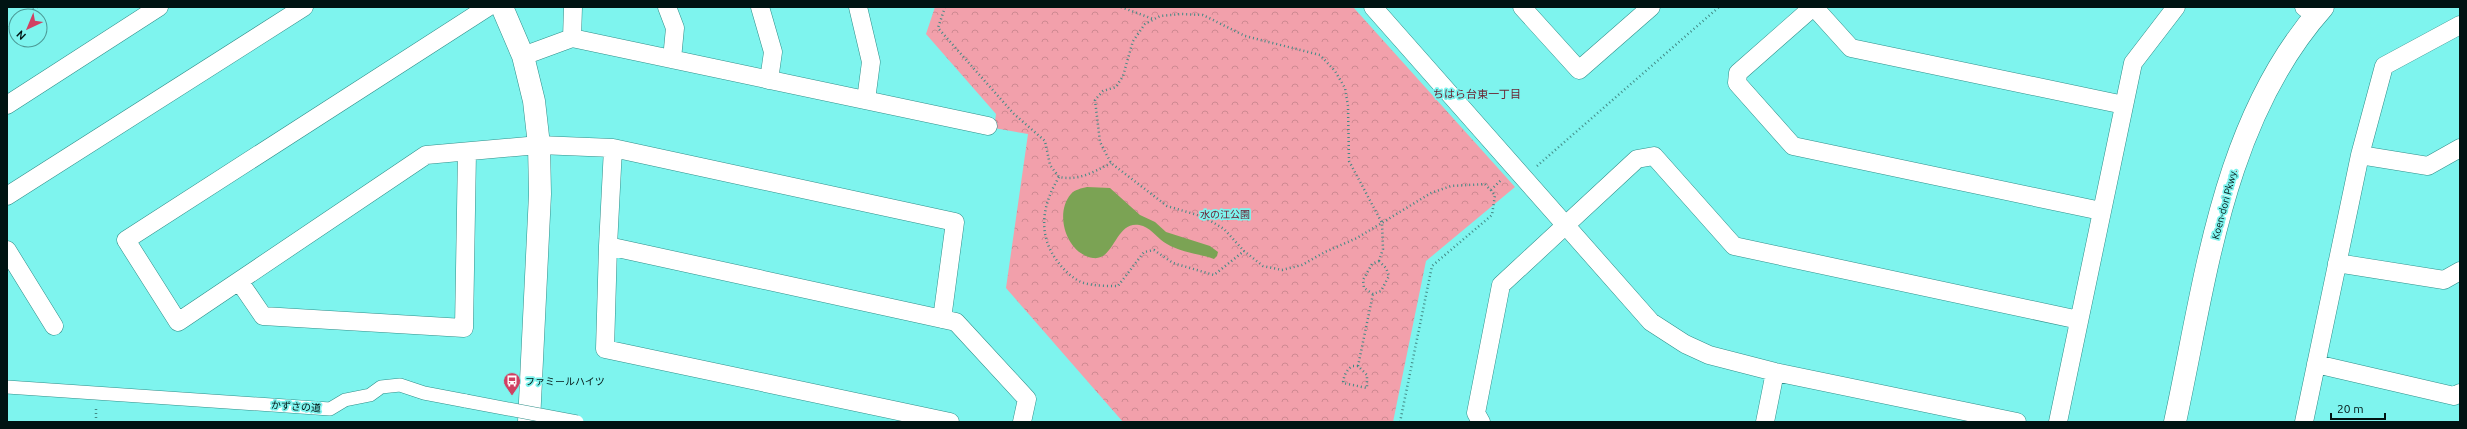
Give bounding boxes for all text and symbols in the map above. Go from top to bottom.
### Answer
north arrow [8,8,48,48]
text: N [14,28,28,42]
district label: ちはら台東一丁目 [1433,88,1521,100]
street label: Koen-dori Pkwy. [2210,168,2239,240]
park label: 水の江公園 [1200,209,1250,220]
bus stop icon: ファミールハイツ [502,371,522,396]
place label: ファミールハイツ [525,376,605,387]
scale bar [2331,395,2385,421]
street label: かずさの道 [271,399,321,414]
text: 20 m [2337,402,2364,415]

